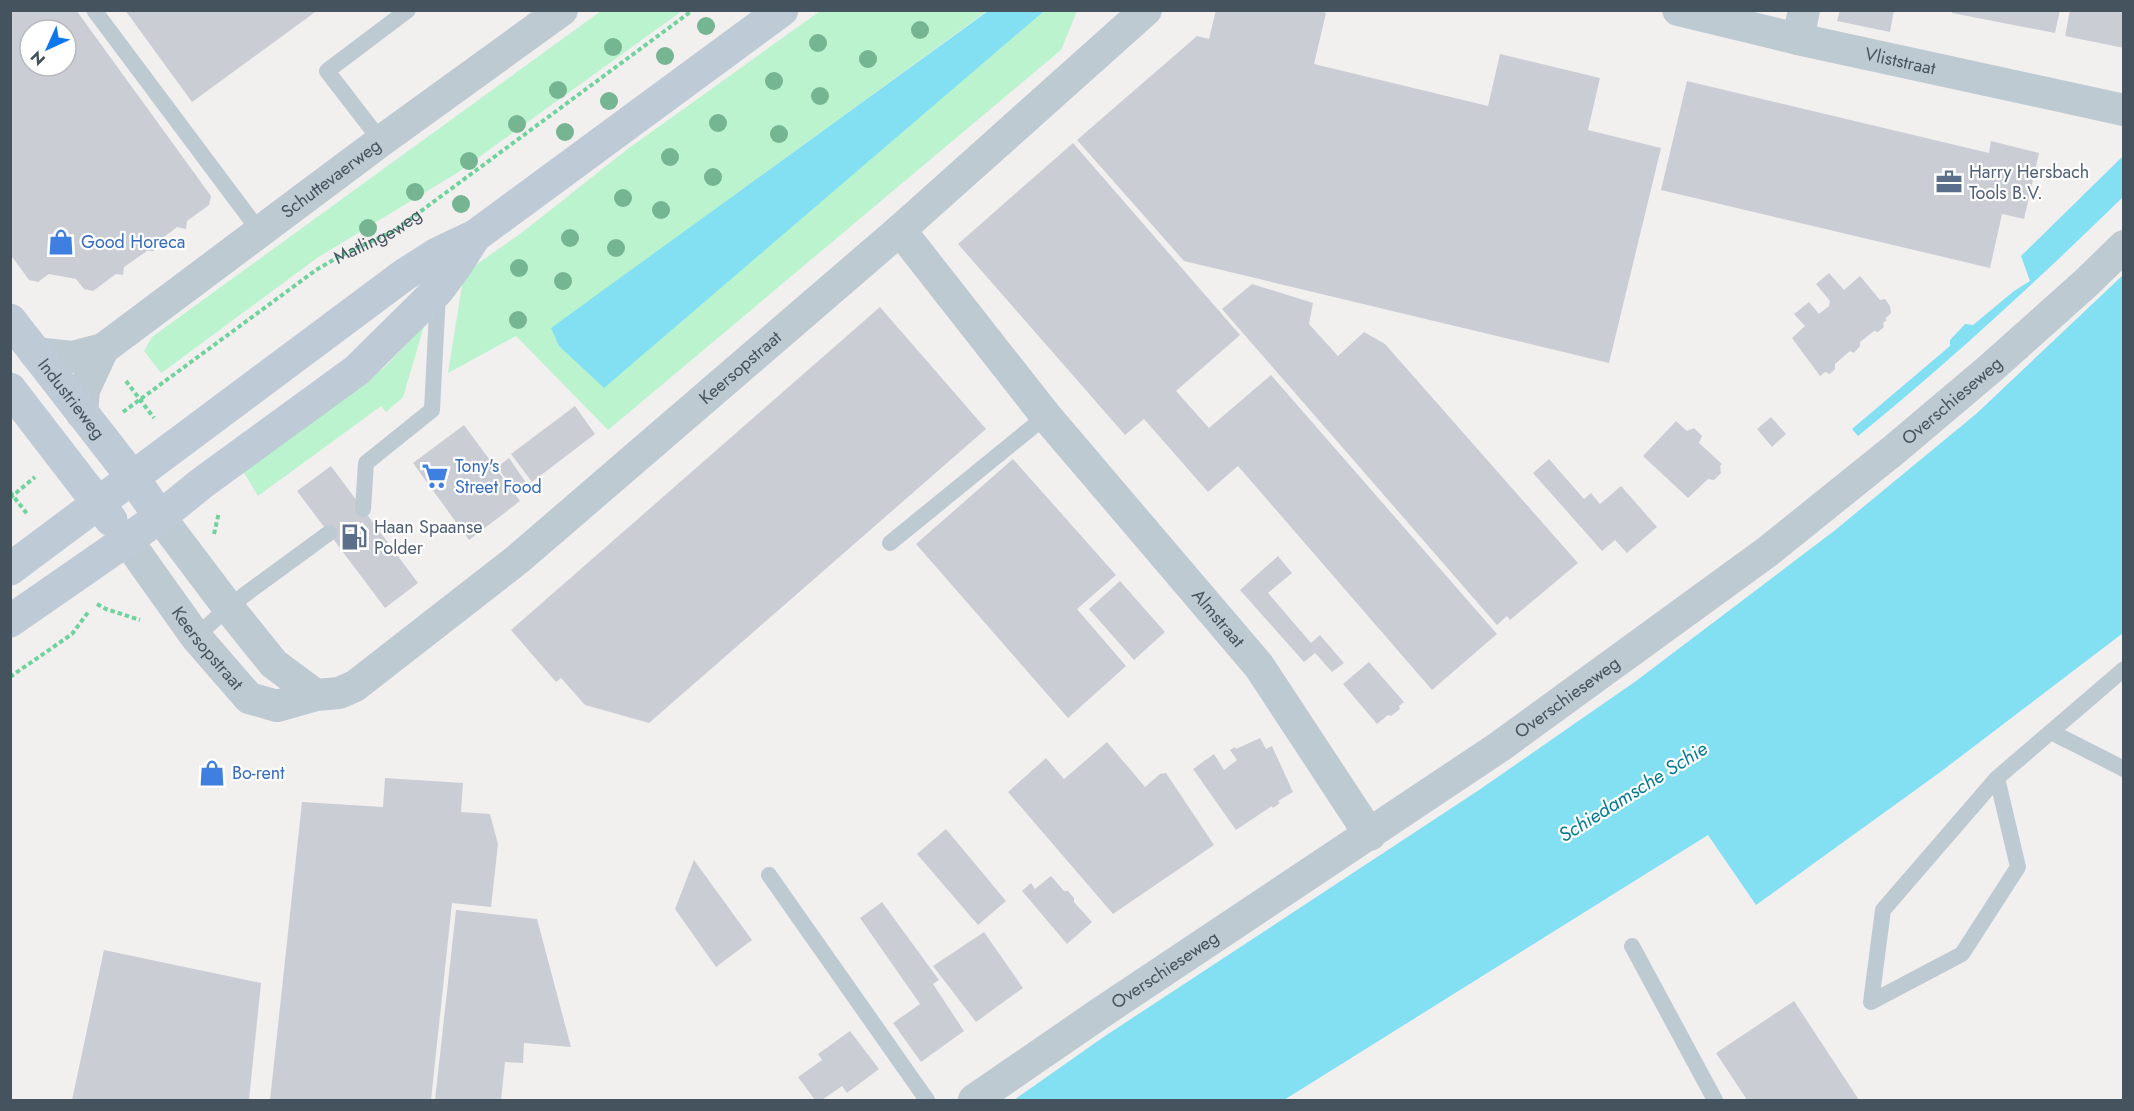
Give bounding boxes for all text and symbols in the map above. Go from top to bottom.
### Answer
north arrow [18,18,78,78]
street label: Vliststraat [1862,41,1939,82]
text: N [25,46,50,71]
street label: Schuttevaerweg [276,132,387,225]
place label: Harry Hersbach Tools B.V. [1969,159,2089,206]
office icon: Harry Hersbach Tools B.V. [1934,167,1964,197]
street label: Matlingeweg [329,202,427,270]
shop icon: Good Horeca [46,227,76,257]
place label: Good Horeca [81,229,185,255]
street label: Keersopstraat [693,324,788,410]
street label: Overschieseweg [1896,351,2008,451]
street label: Industrieweg [32,353,111,445]
place label: Tony's Street Food [455,453,542,500]
supermarket icon: Tony's Street Food [420,461,450,491]
place label: Haan Spaanse Polder [374,514,482,561]
fuel station icon: Haan Spaanse Polder [339,522,369,552]
street label: Almstraat [1186,583,1251,654]
street label: Keersopstraat [165,601,250,696]
street label: Overschieseweg [1509,650,1625,745]
water label: Schiedamsche Schie [1553,734,1713,850]
shop icon: Bo-rent [197,758,227,788]
place label: Bo-rent [232,760,285,786]
street label: Overschieseweg [1106,925,1224,1015]

